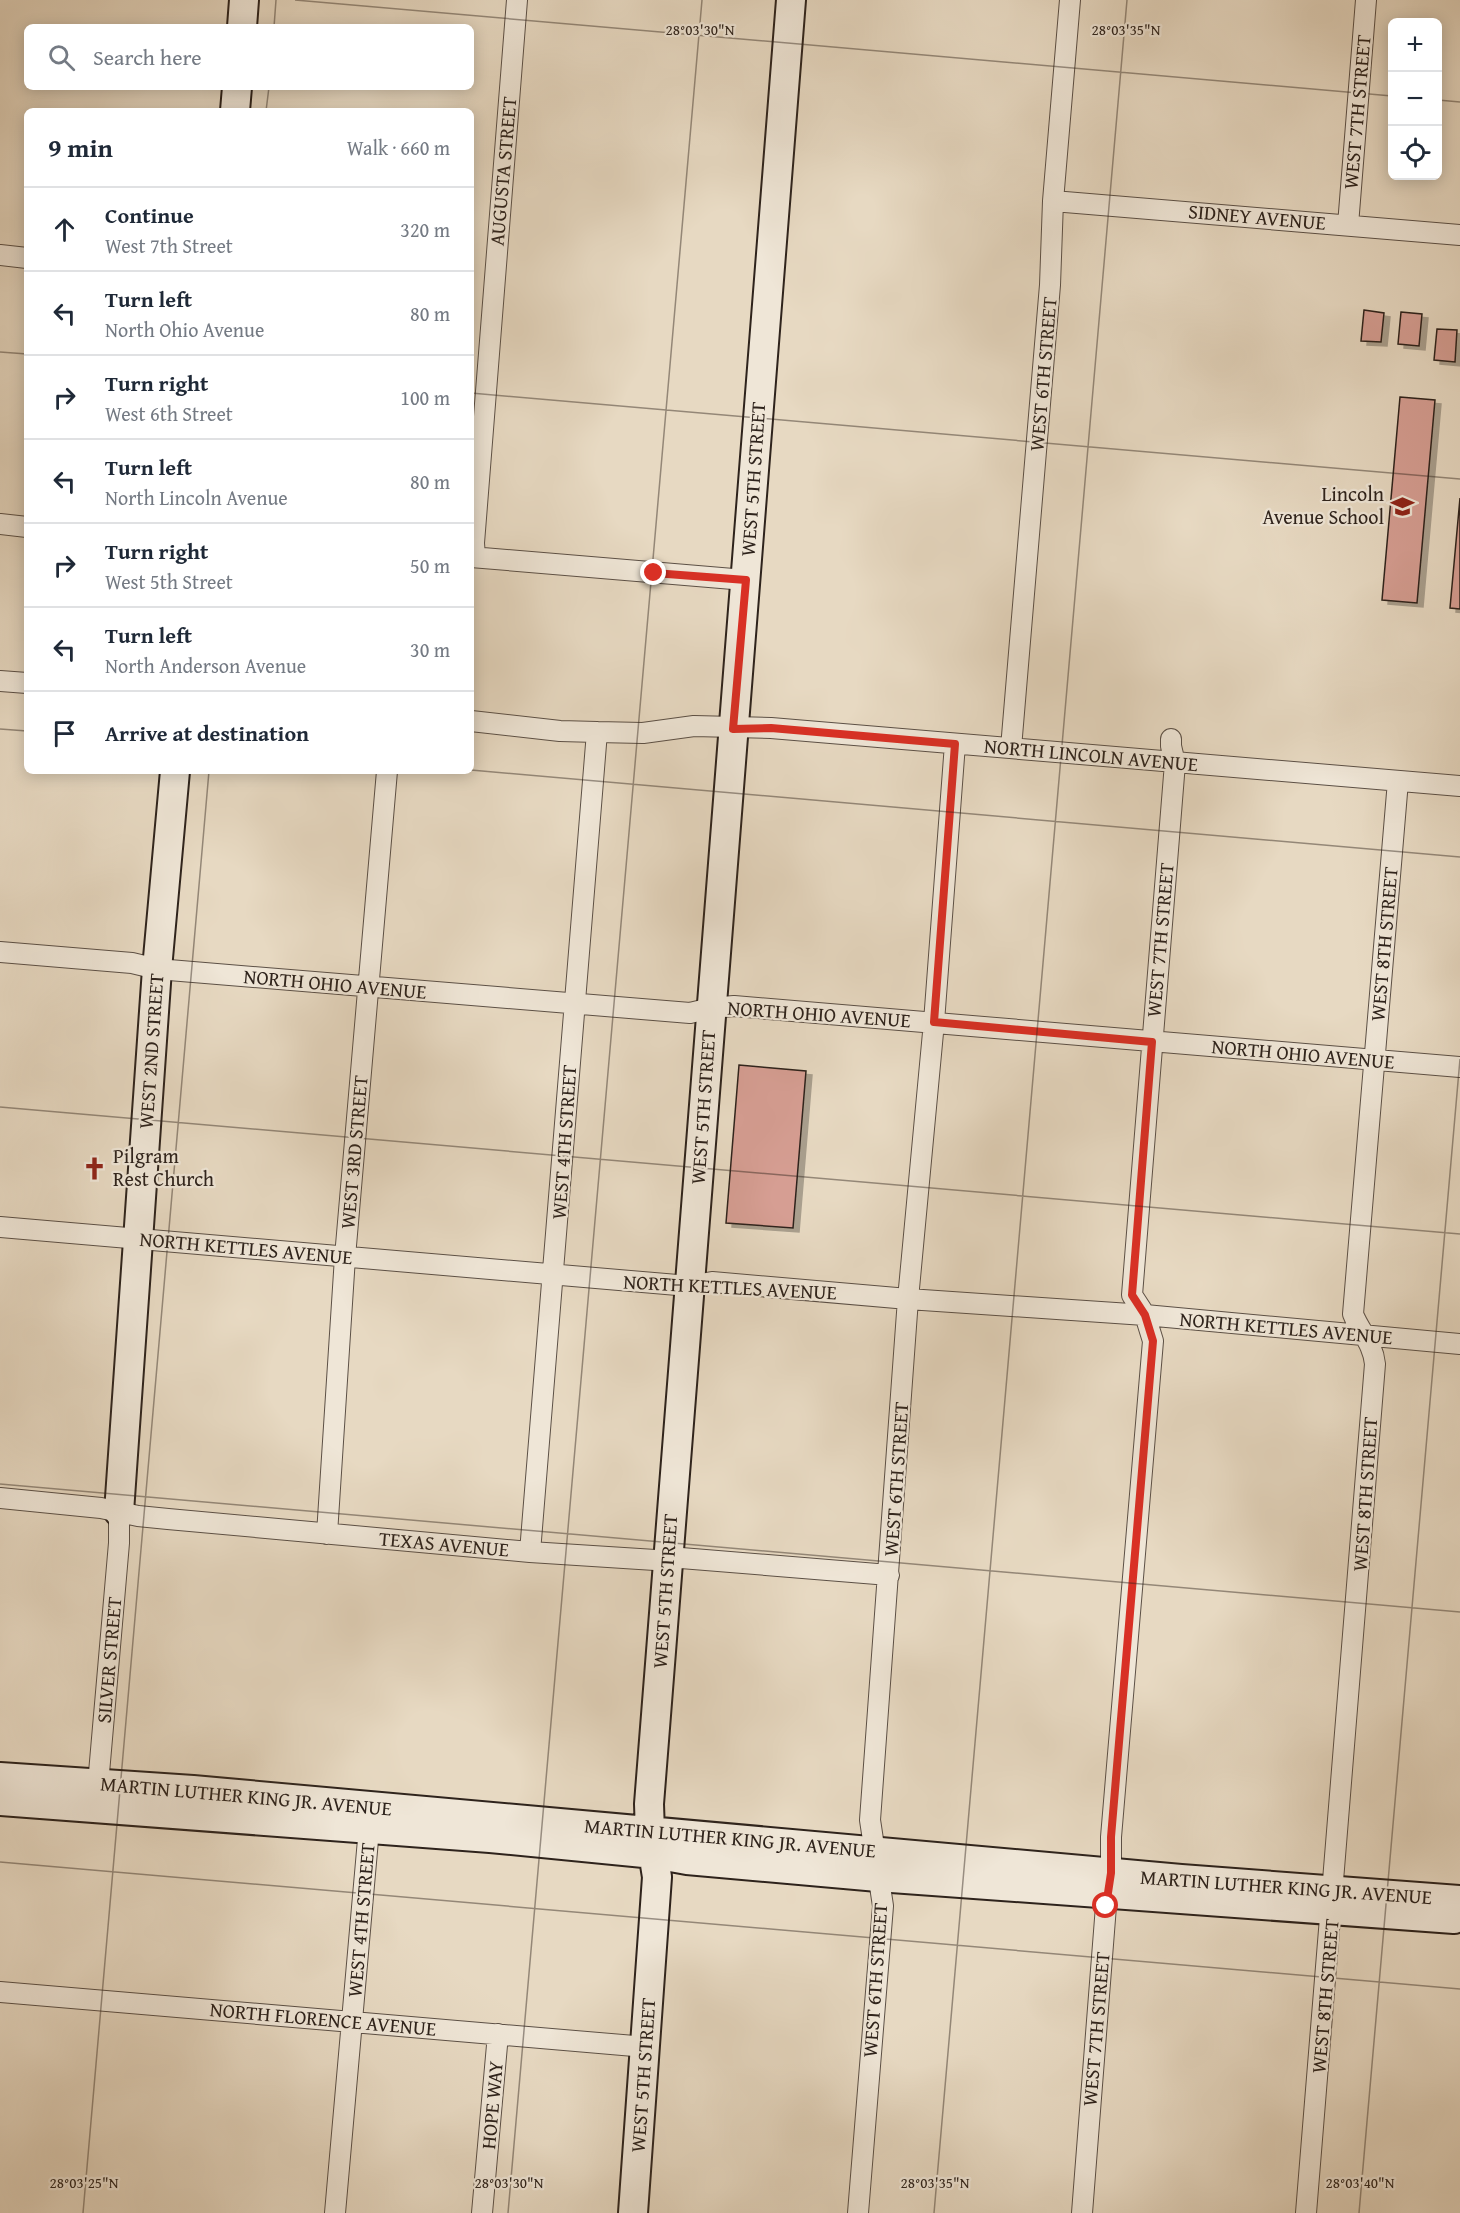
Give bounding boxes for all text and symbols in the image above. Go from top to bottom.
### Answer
map controls [1388,18,1442,180]
button: + [1388,18,1442,72]
text: 28°03'30"N [666,19,735,40]
text: 28°03'35"N [1092,19,1161,40]
search box [24,24,474,90]
street label: WEST 7TH STREET [1335,34,1378,190]
icon: search [45,41,78,74]
text: Search here [93,41,202,73]
button: − [1388,72,1442,126]
street label: AUGUSTA STREET [482,95,523,247]
button: locate [1388,126,1442,180]
text: 9 min [48,128,113,167]
text: Walk · 660 m [347,133,450,162]
street label: SIDNEY AVENUE [1187,196,1327,237]
text: Continue [105,199,194,231]
icon: ahead [48,213,81,246]
text: 320 m [400,215,450,244]
text: West 7th Street [105,231,233,260]
text: Turn left [105,283,192,315]
street label: WEST 6TH STREET [1021,296,1064,452]
icon: left [48,297,81,330]
text: 80 m [410,299,450,328]
text: North Ohio Avenue [105,315,264,344]
text: Turn right [105,367,208,399]
icon: right [48,381,81,414]
text: 100 m [400,383,450,412]
text: West 6th Street [105,399,233,428]
street label: WEST 5TH STREET [733,401,772,557]
text: Turn left [105,451,192,483]
icon: left [48,465,81,498]
text: 80 m [410,467,450,496]
place label: Lincoln Avenue School [1263,479,1384,531]
text: North Lincoln Avenue [105,483,288,512]
school or university icon: Lincoln Avenue School [1389,493,1415,519]
text: Turn right [105,535,208,567]
icon: right [48,549,81,582]
text: 50 m [410,551,450,580]
route end [640,559,666,585]
text: West 5th Street [105,567,233,596]
text: Turn left [105,619,192,651]
icon: left [48,633,81,666]
text: 30 m [410,635,450,664]
text: North Anderson Avenue [105,651,306,680]
icon: arrive [48,717,81,750]
text: Arrive at destination [105,717,309,749]
street label: NORTH LINCOLN AVENUE [983,731,1199,778]
street label: WEST 7TH STREET [1138,862,1181,1018]
street label: WEST 8TH STREET [1362,866,1405,1022]
street label: NORTH OHIO AVENUE [242,961,428,1006]
street label: WEST 2ND STREET [131,972,170,1130]
street label: NORTH OHIO AVENUE [726,993,912,1034]
street label: WEST 5TH STREET [683,1029,722,1185]
street label: NORTH OHIO AVENUE [1210,1031,1396,1076]
street label: WEST 4TH STREET [544,1064,583,1220]
street label: WEST 3RD STREET [332,1074,375,1230]
place label: Pilgram Rest Church [113,1141,214,1193]
church icon: Pilgram Rest Church [82,1155,108,1181]
street label: NORTH KETTLES AVENUE [138,1224,354,1271]
street label: NORTH KETTLES AVENUE [623,1266,838,1307]
street label: NORTH KETTLES AVENUE [1178,1304,1394,1351]
street label: WEST 6TH STREET [876,1401,915,1557]
street label: WEST 8TH STREET [1345,1416,1384,1572]
street label: WEST 5TH STREET [645,1513,684,1669]
street label: TEXAS AVENUE [378,1523,510,1564]
street label: SILVER STREET [89,1595,128,1724]
street label: MARTIN LUTHER KING JR. AVENUE [99,1768,393,1823]
street label: MARTIN LUTHER KING JR. AVENUE [583,1810,877,1865]
street label: WEST 4TH STREET [339,1842,382,1998]
street label: MARTIN LUTHER KING JR. AVENUE [1139,1862,1433,1911]
route start [1092,1892,1118,1918]
street label: WEST 6TH STREET [855,1902,894,2058]
street label: WEST 8TH STREET [1303,1918,1346,2074]
street label: WEST 7TH STREET [1074,1951,1117,2107]
street label: NORTH FLORENCE AVENUE [209,1994,437,2043]
street label: WEST 5TH STREET [623,1997,662,2153]
street label: HOPE WAY [473,2060,510,2150]
text: 28°03'25"N [50,2172,119,2193]
text: 28°03'30"N [475,2172,544,2193]
text: 28°03'35"N [901,2172,970,2193]
text: 28°03'40"N [1326,2172,1395,2193]

